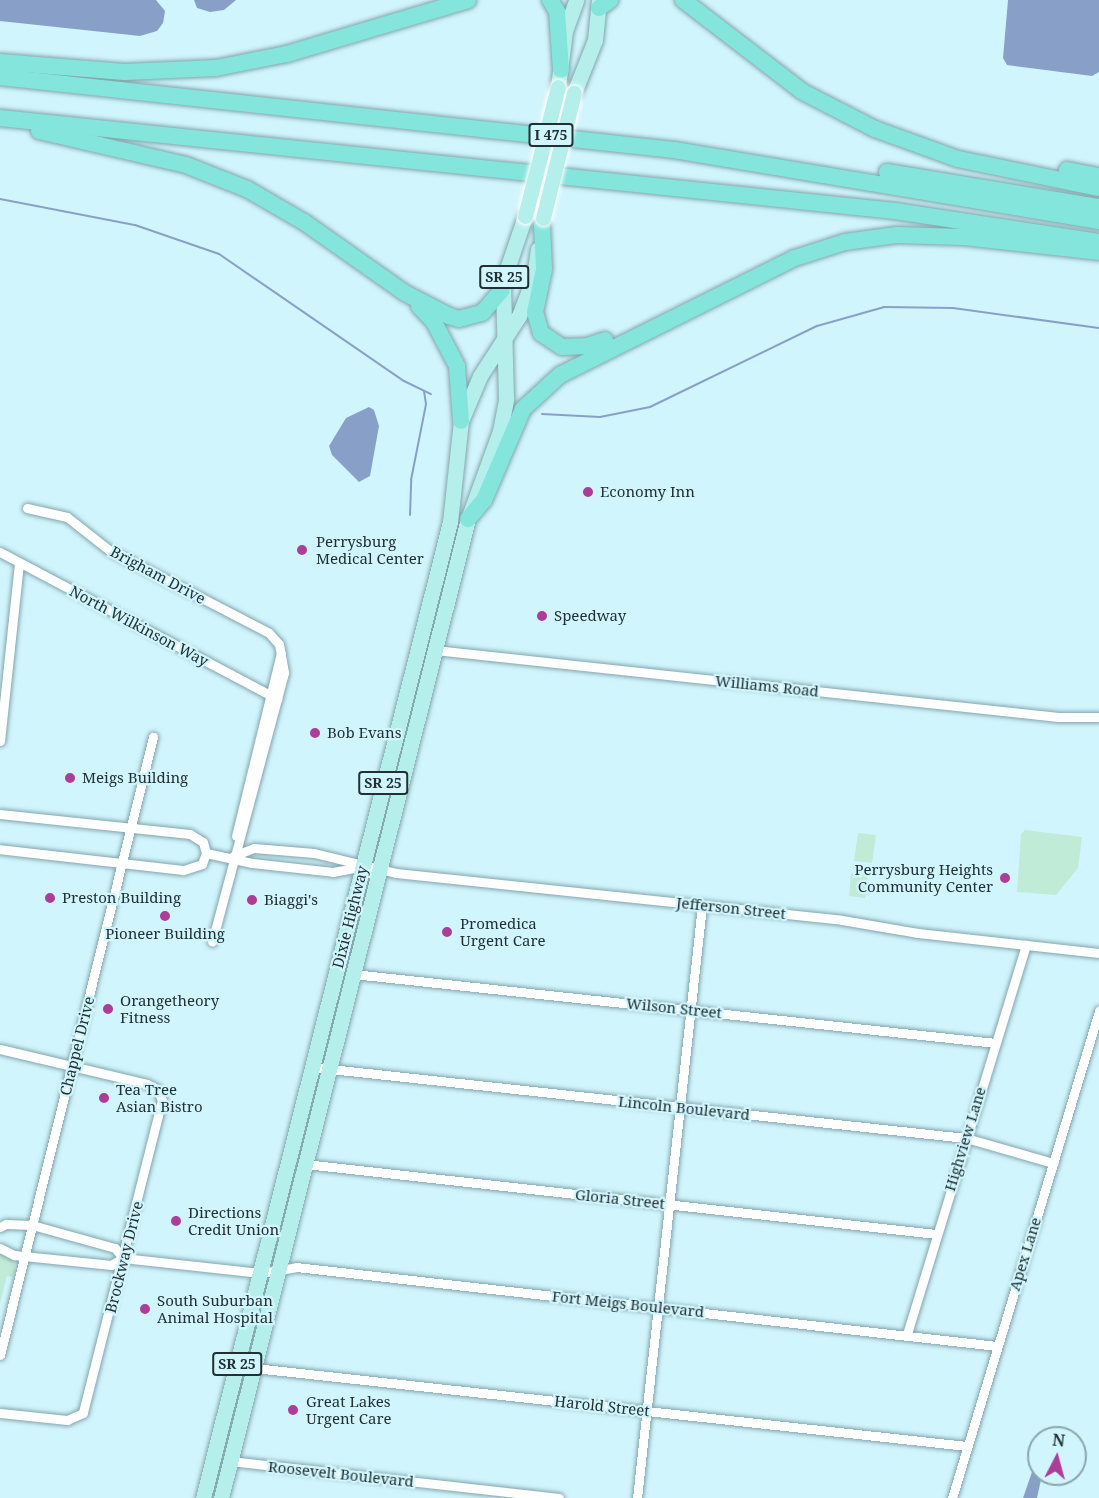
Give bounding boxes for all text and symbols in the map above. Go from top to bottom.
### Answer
road number: I 475 [528,124,574,146]
road number: SR 25 [478,266,530,288]
place label: Economy Inn [600,483,695,501]
marker: Economy Inn [581,485,595,499]
place label: Perrysburg Medical Center [316,532,424,567]
marker: Perrysburg Medical Center [293,541,311,559]
street label: Brigham Drive [107,542,209,608]
street label: North Wilkinson Way [67,582,211,670]
place label: Speedway [554,607,626,625]
marker: Speedway [535,609,549,623]
street label: Williams Road [714,672,820,700]
place label: Bob Evans [327,724,401,742]
marker: Bob Evans [308,726,322,740]
place label: Meigs Building [82,769,188,787]
marker: Meigs Building [63,771,77,785]
road number: SR 25 [358,772,409,794]
place label: Perrysburg Heights Community Center [854,860,993,895]
street label: Dixie Highway [329,864,371,970]
marker: Perrysburg Heights Community Center [998,871,1012,885]
place label: Preston Building [62,889,181,907]
marker: Preston Building [43,891,57,905]
place label: Biaggi's [264,891,318,909]
marker: Biaggi's [245,893,259,907]
street label: Jefferson Street [675,893,787,923]
marker: Pioneer Building [158,909,172,923]
place label: Promedica Urgent Care [460,914,546,949]
marker: Promedica Urgent Care [438,923,456,941]
place label: Pioneer Building [105,925,225,943]
place label: Orangetheory Fitness [120,991,219,1026]
street label: Wilson Street [625,994,723,1022]
street label: Chappel Drive [56,995,98,1097]
marker: Orangetheory Fitness [101,1002,115,1016]
place label: Tea Tree Asian Bistro [116,1080,203,1115]
street label: Highview Lane [941,1085,989,1193]
marker: Tea Tree Asian Bistro [97,1091,111,1105]
street label: Lincoln Boulevard [617,1092,751,1124]
street label: Gloria Street [574,1185,666,1213]
street label: Brockway Drive [101,1199,147,1315]
place label: Directions Credit Union [188,1203,279,1238]
marker: Directions Credit Union [169,1214,183,1228]
street label: Apex Lane [1005,1215,1045,1293]
street label: Fort Meigs Boulevard [551,1287,705,1321]
place label: South Suburban Animal Hospital [157,1291,273,1326]
marker: South Suburban Animal Hospital [138,1302,152,1316]
road number: SR 25 [212,1353,262,1375]
place label: Great Lakes Urgent Care [306,1392,392,1427]
street label: Harold Street [553,1392,651,1420]
marker: Great Lakes Urgent Care [284,1401,302,1419]
north arrow [1027,1426,1087,1486]
text: N [1051,1428,1066,1452]
street label: Roosevelt Boulevard [267,1457,415,1491]

